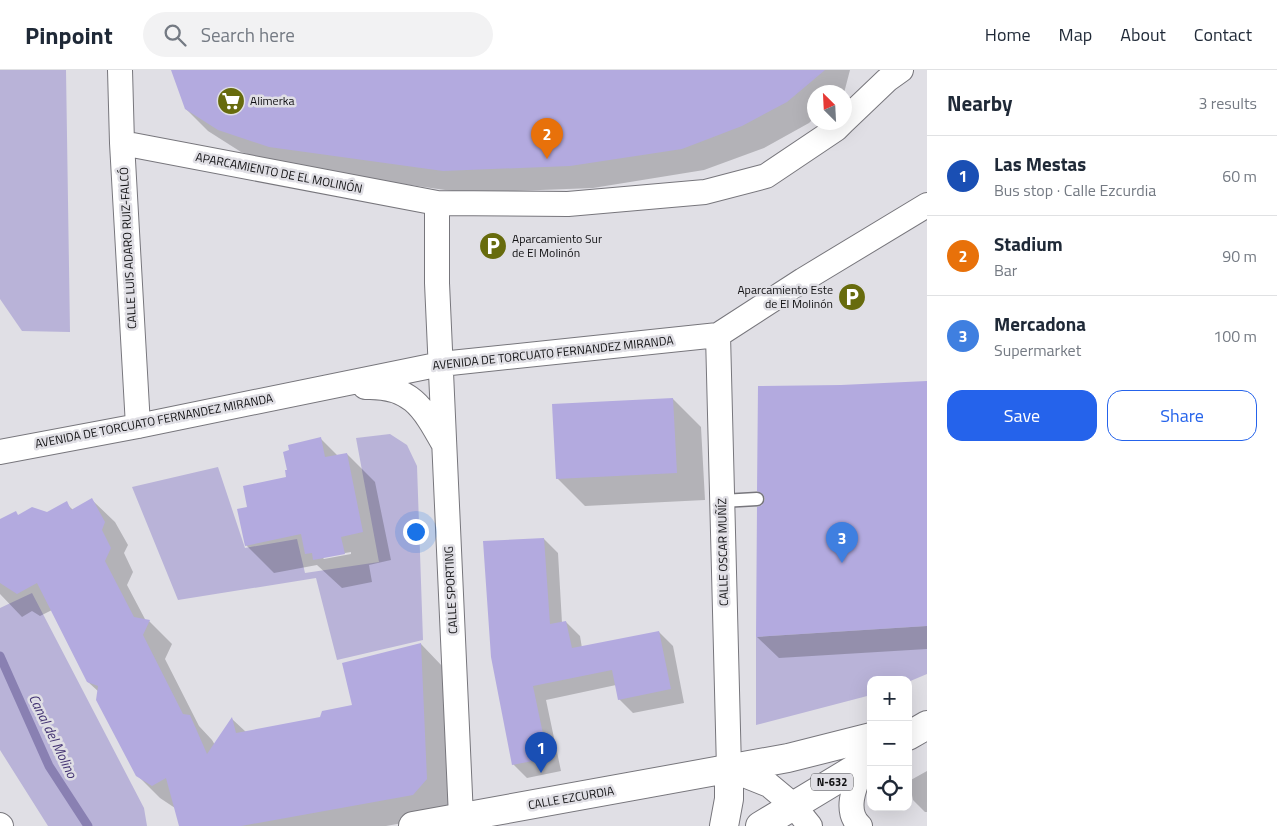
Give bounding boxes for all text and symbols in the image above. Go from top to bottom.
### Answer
search box [143,12,493,57]
text: Pinpoint [25,17,113,53]
text: Search here [201,20,295,49]
icon: search [161,21,189,49]
text: Home [985,21,1031,48]
text: Map [1059,21,1092,48]
text: About [1120,21,1166,48]
text: Contact [1194,21,1252,48]
north arrow [807,85,852,130]
supermarket icon: Alimerka [216,86,246,116]
text: Nearby [947,87,1012,119]
place label: Alimerka [250,91,295,110]
text: 3 results [1198,91,1257,115]
pin: 2 [531,118,563,159]
street label: APARCAMIENTO DE EL MOLINÓN [194,147,364,198]
text: Las Mestas [994,149,1086,178]
text: 1 [959,164,967,188]
text: 60 m [1222,164,1257,188]
street label: CALLE LUIS ADARO RUIZ-FALCÓ [114,167,141,329]
text: Bus stop · Calle Ezcurdia [994,178,1156,202]
place label: Aparcamiento Sur de El Molinón [512,229,602,262]
text: Stadium [994,229,1063,258]
parking icon: Aparcamiento Sur de El Molinón [478,231,508,261]
text: 2 [959,244,967,268]
text: 90 m [1222,244,1257,268]
text: Bar [994,258,1017,282]
place label: Aparcamiento Este de El Molinón [737,280,833,313]
parking icon: Aparcamiento Este de El Molinón [837,282,867,312]
text: Mercadona [994,309,1086,338]
text: 3 [959,324,967,348]
text: 100 m [1213,324,1257,348]
street label: AVENIDA DE TORCUATO FERNANDEZ MIRANDA [432,330,674,375]
text: Supermarket [994,338,1081,362]
street label: AVENIDA DE TORCUATO FERNANDEZ MIRANDA [33,388,275,453]
button: Save [947,390,1097,441]
button: Share [1107,390,1257,441]
street label: CALLE OSCAR MUÑÍZ [712,498,733,606]
your location [403,519,429,545]
pin: 3 [826,522,858,563]
street label: CALLE SPORTING [439,546,462,634]
map controls [867,676,912,811]
button: + [867,676,912,721]
water label: Canal del Molino [24,690,83,782]
button: − [867,721,912,766]
pin: 1 [525,732,557,773]
button: locate [867,766,912,811]
road number: N-632 [811,774,853,790]
street label: CALLE EZCURDIA [526,781,615,814]

